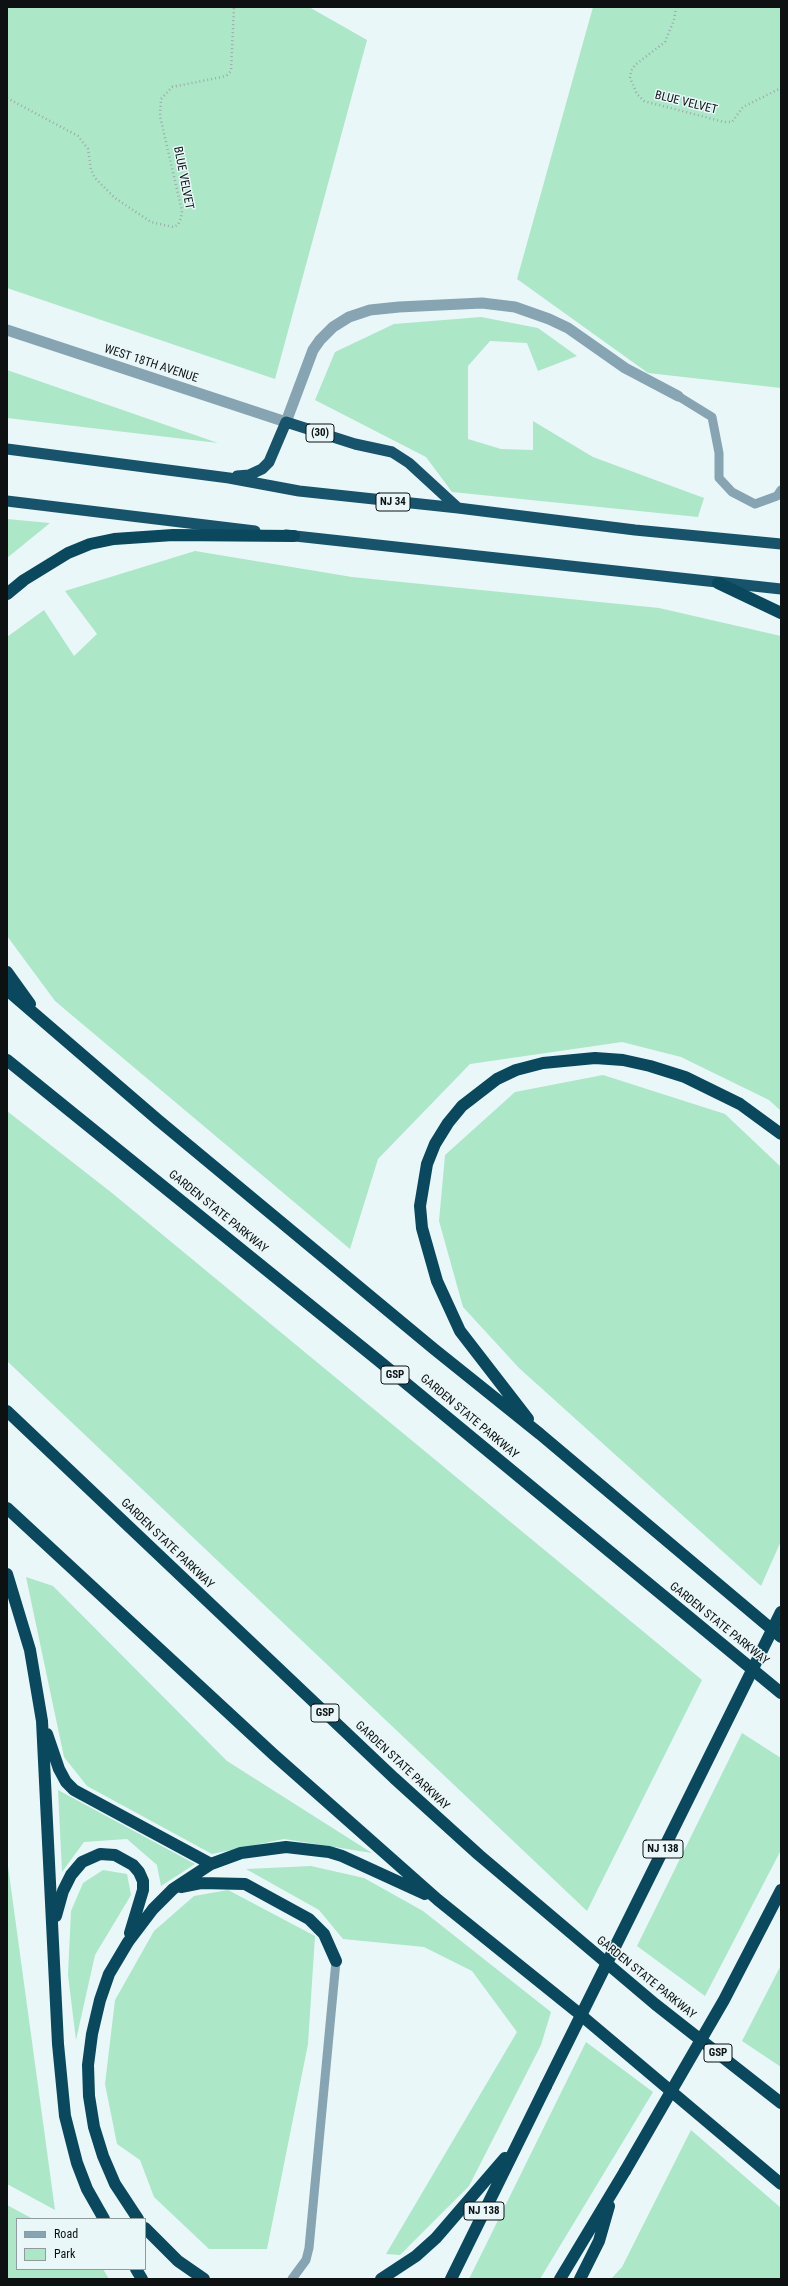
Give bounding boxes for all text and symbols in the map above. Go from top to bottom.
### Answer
street label: BLUE VELVET [653,88,719,118]
street label: BLUE VELVET [170,145,196,211]
street label: WEST 18TH AVENUE [102,342,200,386]
road number: (30) [306,424,334,442]
road number: NJ 34 [376,493,410,511]
street label: GARDEN STATE PARKWAY [165,1167,271,1257]
road number: GSP [381,1366,409,1384]
street label: GARDEN STATE PARKWAY [417,1372,521,1462]
street label: GARDEN STATE PARKWAY [117,1496,217,1592]
street label: GARDEN STATE PARKWAY [666,1579,772,1669]
road number: GSP [311,1704,339,1722]
street label: GARDEN STATE PARKWAY [352,1719,452,1813]
road number: NJ 138 [643,1840,683,1858]
street label: GARDEN STATE PARKWAY [593,1933,699,2023]
road number: GSP [704,2044,732,2062]
road number: NJ 138 [464,2202,504,2220]
legend [16,2218,146,2270]
text: Road [54,2227,78,2241]
text: Park [54,2247,75,2261]

